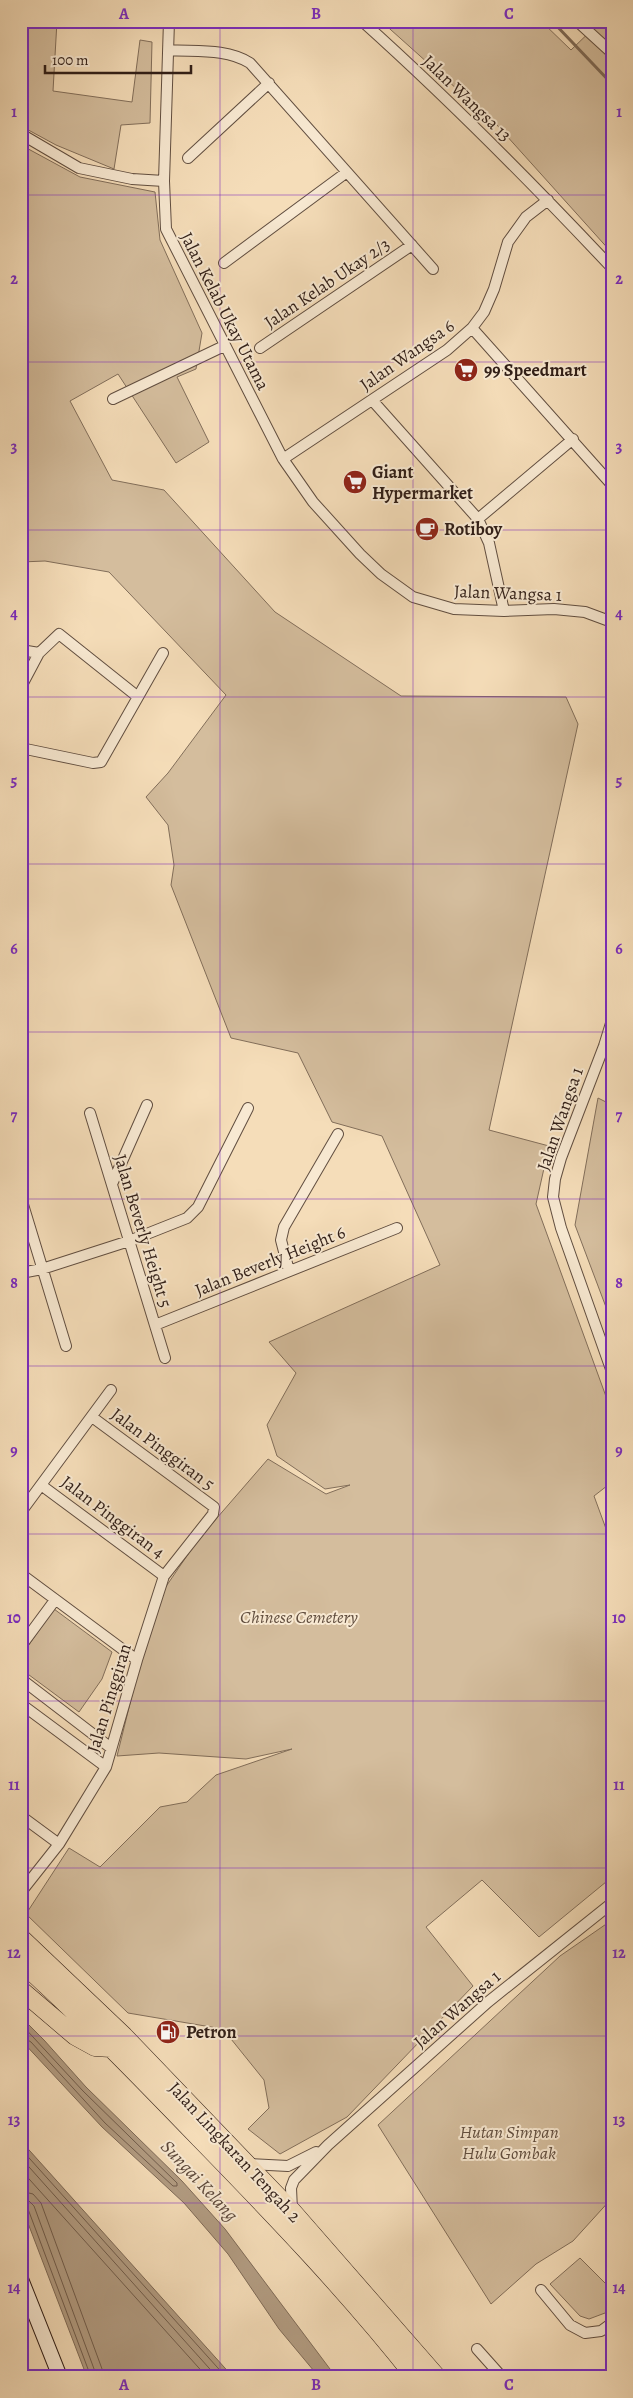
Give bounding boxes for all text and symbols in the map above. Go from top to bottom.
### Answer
text: A [118,3,130,25]
text: B [311,3,321,25]
text: C [504,3,514,25]
scale bar [45,42,191,74]
street label: Jalan Wangsa 13 [417,49,517,147]
text: 100 m [52,50,89,70]
text: 1 [11,101,17,123]
text: 1 [616,101,622,123]
street label: Jalan Kelab Ukay Utama [175,228,276,395]
street label: Jalan Kelab Ukay 2/3 [259,232,395,334]
text: 2 [10,268,18,290]
text: 2 [615,268,623,290]
street label: Jalan Wangsa 6 [355,314,459,396]
supermarket icon: 99 Speedmart [453,357,479,383]
place label: 99 Speedmart [484,358,587,382]
text: 3 [11,436,18,458]
text: 3 [616,436,623,458]
place label: Giant Hypermarket [372,460,473,505]
supermarket icon: Giant Hypermarket [342,469,368,495]
cafe icon: Rotiboy [414,516,440,542]
place label: Rotiboy [444,517,503,541]
street label: Jalan Wangsa 1 [454,579,562,607]
text: 4 [10,603,18,625]
text: 4 [615,603,623,625]
text: 5 [11,770,18,792]
text: 5 [616,770,623,792]
text: 6 [10,938,18,960]
text: 6 [615,938,623,960]
street label: Jalan Wangsa 1 [531,1064,589,1174]
text: 7 [11,1105,18,1127]
text: 7 [616,1105,623,1127]
street label: Jalan Beverly Height 5 [108,1151,178,1311]
street label: Jalan Beverly Height 6 [191,1220,349,1302]
text: 8 [10,1272,18,1294]
text: 8 [615,1272,623,1294]
street label: Jalan Pinggiran 5 [106,1402,220,1496]
text: 9 [10,1440,18,1462]
text: 9 [615,1440,623,1462]
street label: Jalan Pinggiran 4 [56,1470,170,1564]
park label: Chinese Cemetery [240,1605,358,1629]
text: 10 [7,1607,21,1629]
text: 10 [612,1607,626,1629]
street label: Jalan Pinggiran [81,1640,137,1755]
text: 11 [8,1774,20,1796]
text: 11 [613,1774,625,1796]
text: 12 [7,1942,21,1964]
text: 12 [612,1942,626,1964]
street label: Jalan Wangsa 1 [408,1965,506,2053]
fuel station icon: Petron [155,2019,181,2045]
place label: Petron [186,2020,237,2044]
street label: Jalan Lingkaran Tengah 2 [163,2076,307,2228]
text: 13 [8,2109,20,2131]
text: 13 [613,2109,625,2131]
park label: Hutan Simpan Hulu Gombak [459,2120,559,2165]
water label: Sungai Kelang [155,2134,244,2228]
text: 14 [7,2277,21,2299]
text: 14 [612,2277,626,2299]
text: A [118,2374,130,2396]
text: B [311,2374,321,2396]
text: C [504,2374,514,2396]

